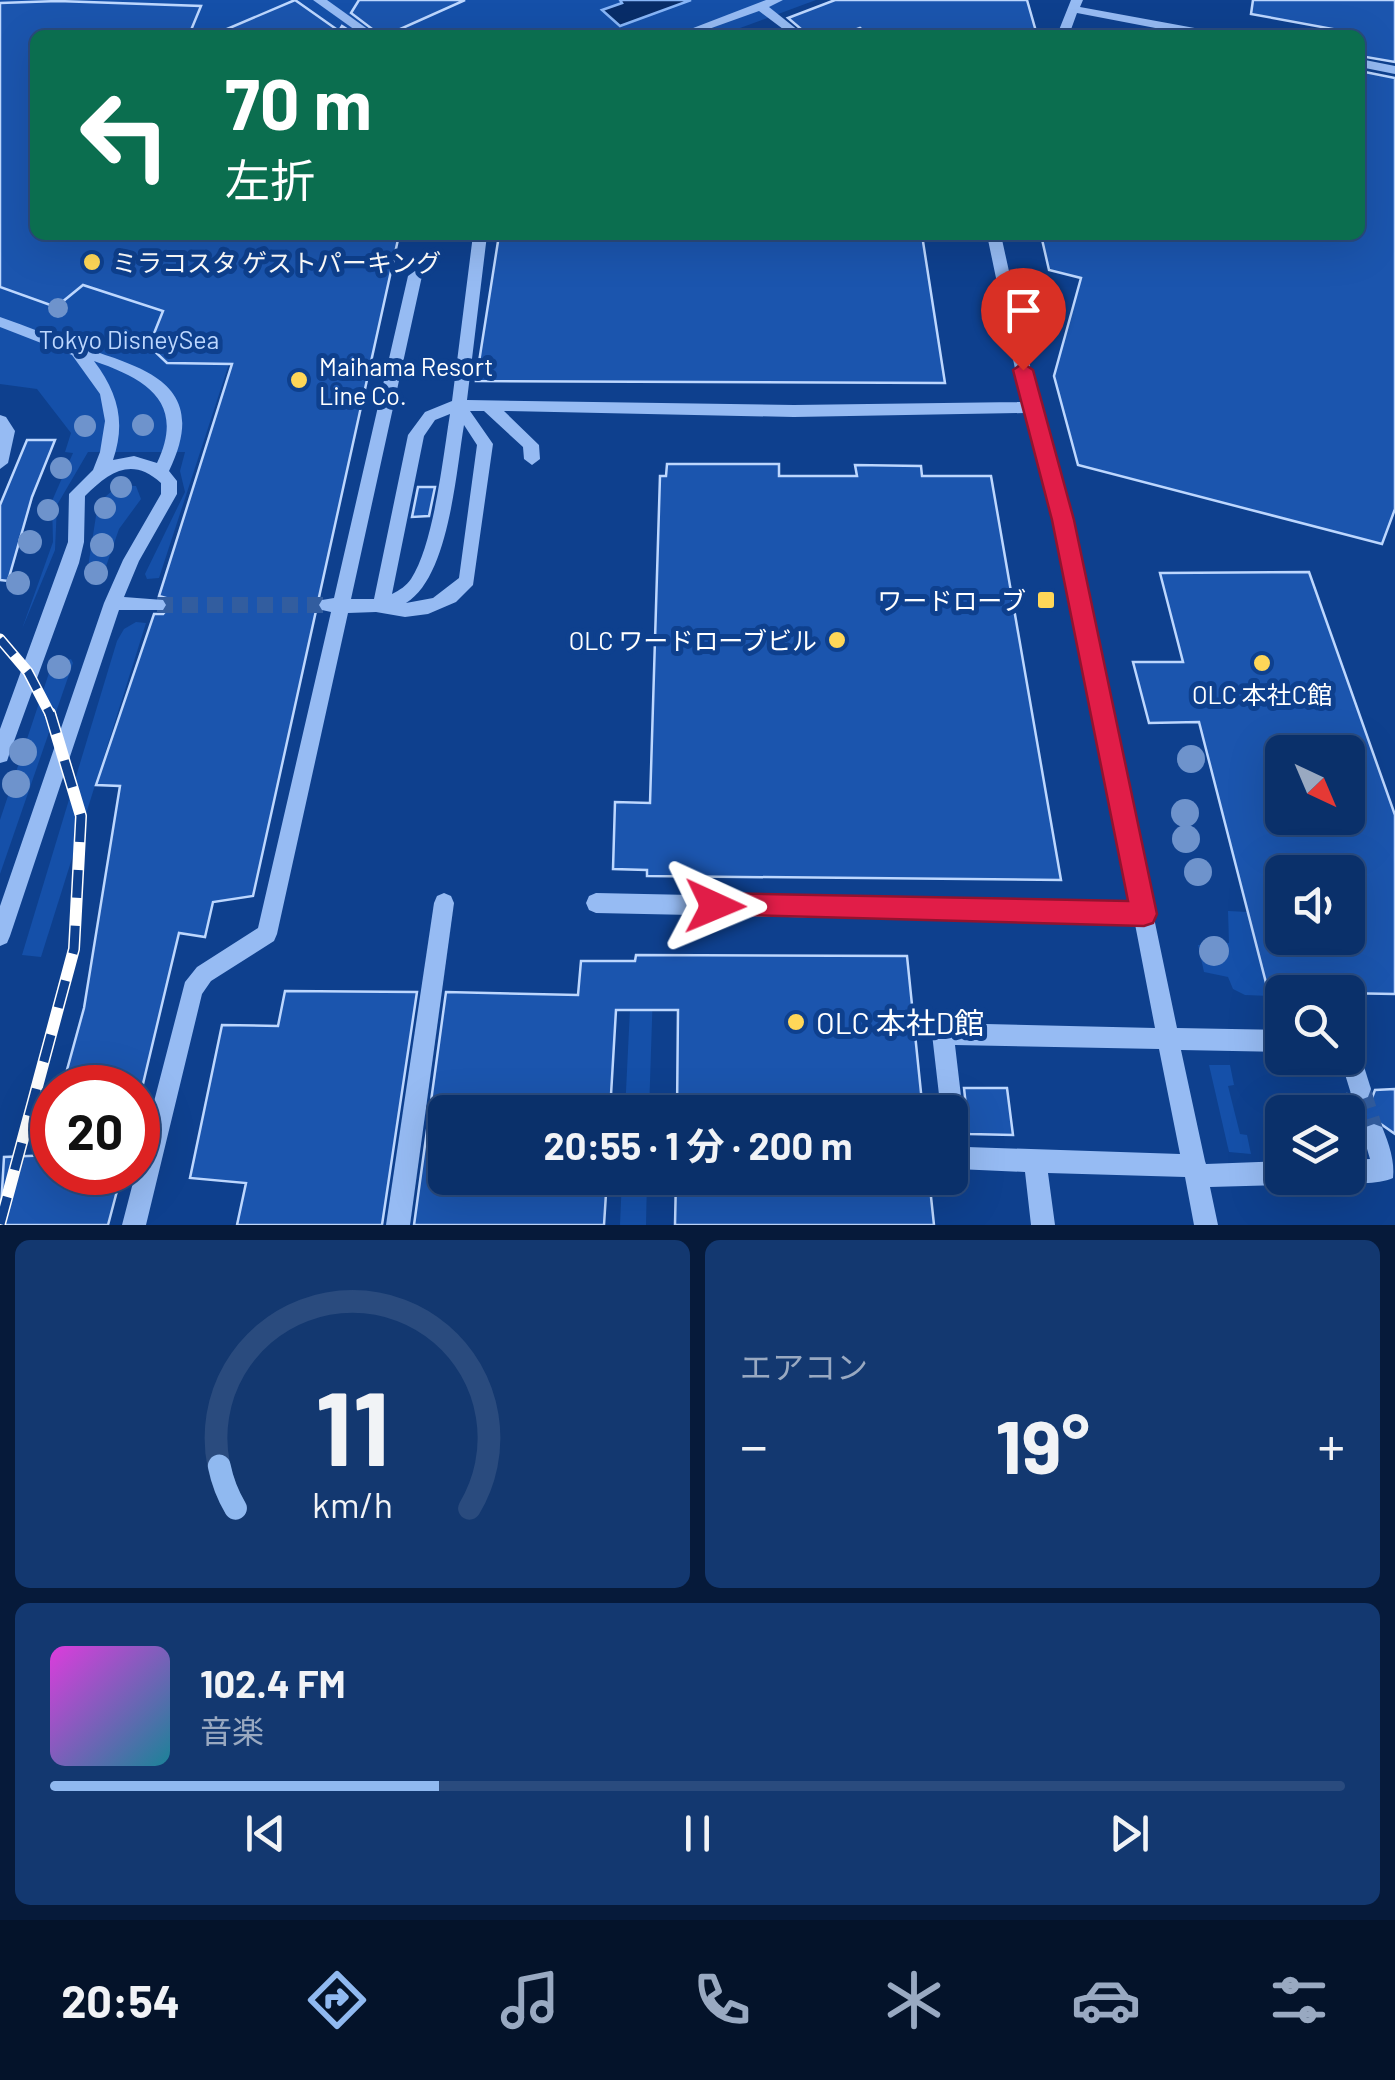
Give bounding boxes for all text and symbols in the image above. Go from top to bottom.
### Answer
text: 70 m [225,60,372,144]
icon: left [60,70,190,200]
text: 左折 [225,152,315,206]
place label: ミラコスタ ゲストパーキング [112,247,441,277]
marker: ミラコスタ ゲストパーキング [81,251,103,273]
pin [981,268,1066,371]
icon: arrive [996,283,1051,338]
park label: Tokyo DisneySea [39,324,219,354]
place label: Maihama Resort Line Co. [319,351,493,410]
marker: Maihama Resort Line Co. [288,369,310,391]
place label: ワードローブ [877,585,1026,615]
marker: ワードローブ [1035,589,1057,611]
place label: OLC ワードローブビル [569,625,817,655]
marker: OLC ワードローブビル [826,629,848,651]
marker: OLC 本社C館 [1251,652,1273,674]
place label: OLC 本社C館 [1192,679,1332,709]
north arrow [1265,735,1365,835]
map controls [1265,735,1365,1195]
position arrow [663,854,767,958]
button: sound [1265,855,1365,955]
button: search [1265,975,1365,1075]
place label: OLC 本社D館 [816,1004,984,1040]
marker: OLC 本社D館 [785,1011,807,1033]
speed limit sign: 20 [30,1065,160,1195]
button: layers [1265,1095,1365,1195]
text: 20:55 · 1 分 · 200 m [544,1122,852,1168]
text: エアコン [740,1347,868,1385]
text: 11 [315,1362,390,1487]
text: 19° [995,1399,1090,1489]
text: − [740,1411,768,1477]
text: + [1317,1411,1345,1477]
text: km/h [312,1482,393,1525]
text: 102.4 FM [200,1660,346,1706]
text: 音楽 [200,1711,264,1749]
icon: previous [238,1806,293,1861]
icon: pause [670,1806,725,1861]
icon: next [1102,1806,1157,1861]
icon: directions [302,1965,372,2035]
icon: music [495,1965,565,2035]
icon: phone [687,1965,757,2035]
icon: climate [879,1965,949,2035]
icon: car [1071,1965,1141,2035]
icon: filters [1264,1965,1334,2035]
text: 20:54 [61,1973,180,2027]

